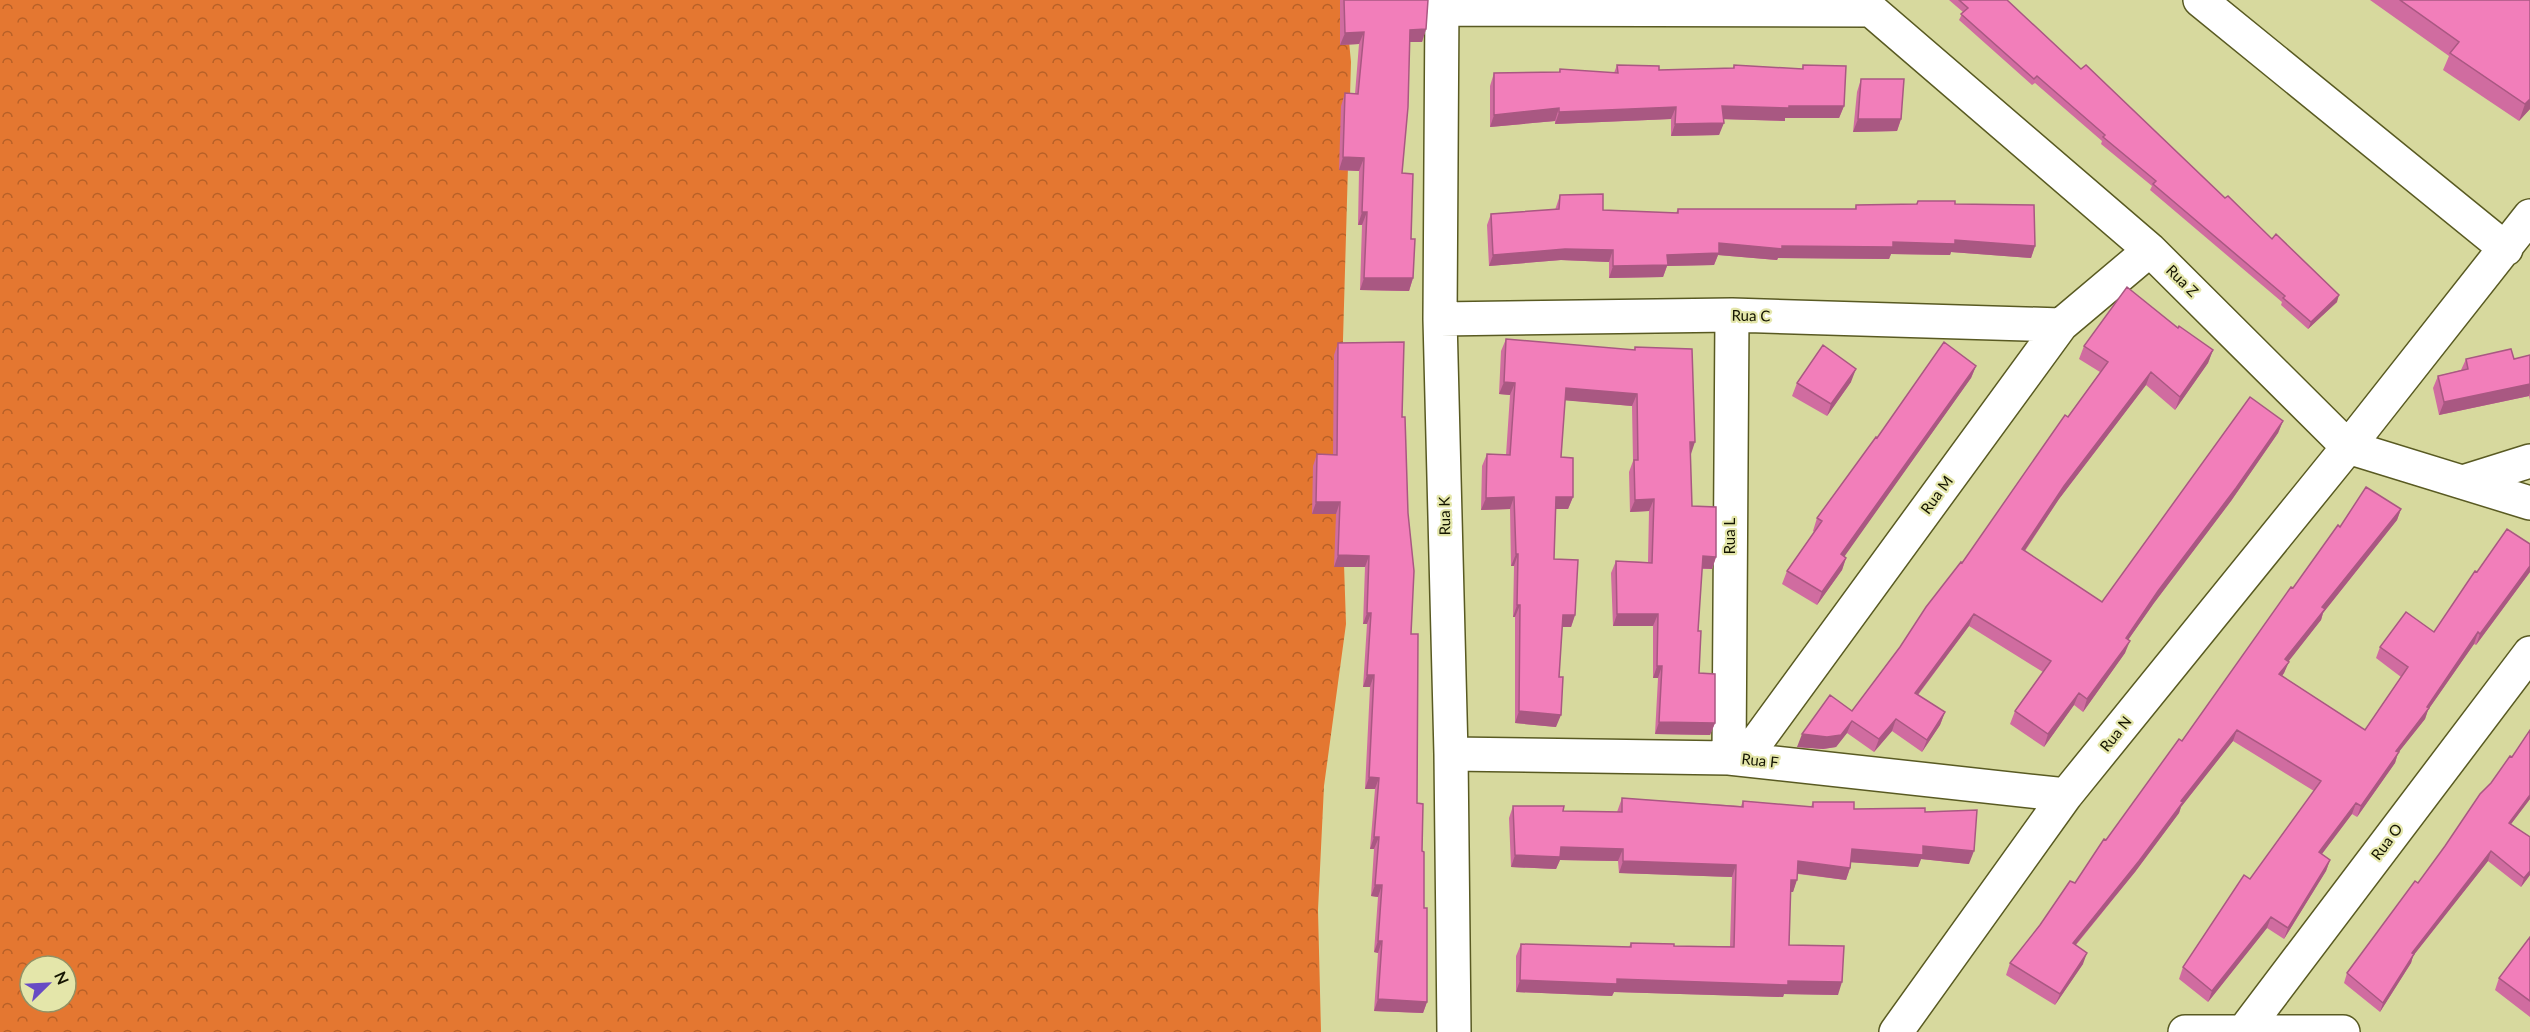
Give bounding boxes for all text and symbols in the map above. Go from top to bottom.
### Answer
street label: Rua Z [2163,261,2202,300]
street label: Rua C [1731,306,1771,324]
street label: Rua M [1916,472,1956,517]
street label: Rua K [1435,496,1453,536]
street label: Rua L [1720,517,1738,554]
street label: Rua N [2096,712,2135,755]
street label: Rua F [1741,749,1780,771]
street label: Rua O [2367,820,2406,863]
north arrow [18,954,78,1014]
text: N [51,968,73,987]

